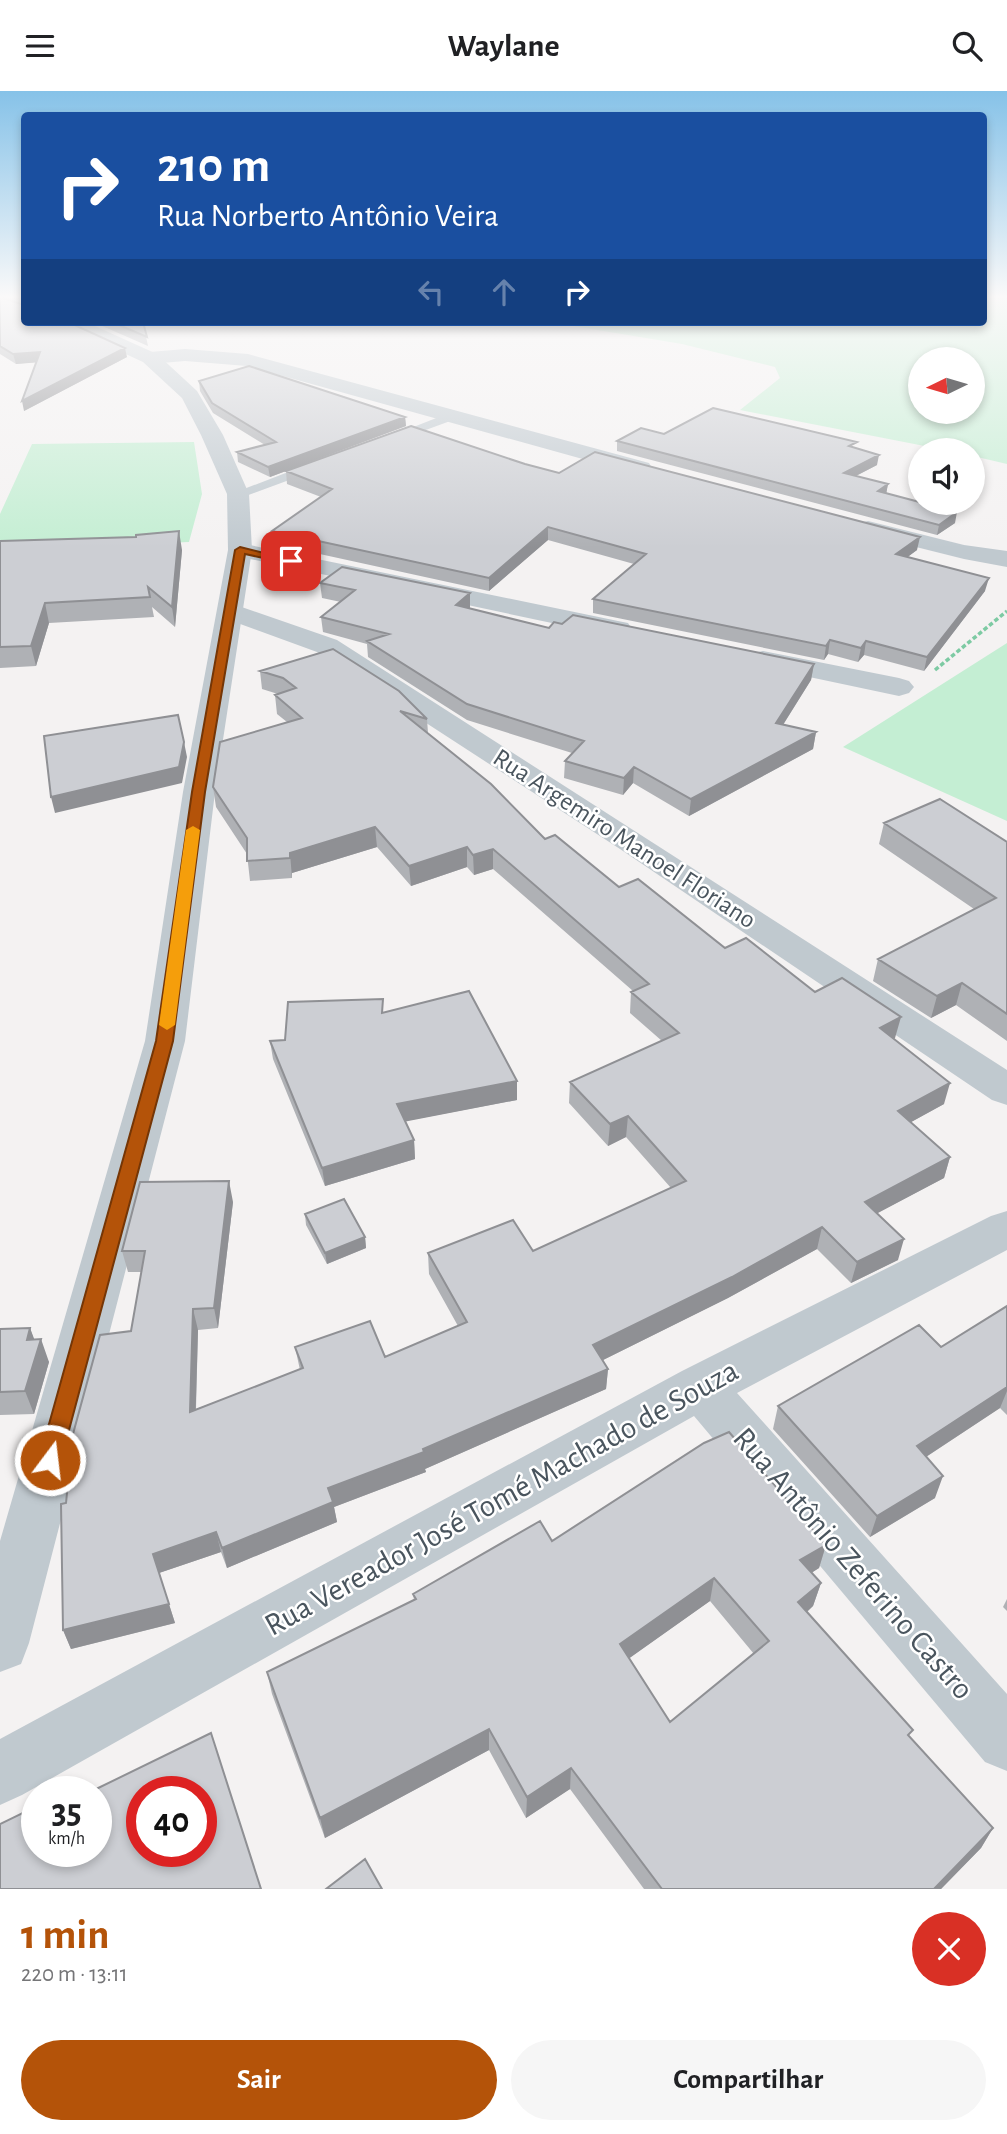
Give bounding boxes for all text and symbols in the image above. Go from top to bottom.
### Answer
icon: menu [21,27,59,65]
icon: search [948,27,986,65]
text: Waylane [447,30,560,62]
icon: right [42,140,133,231]
text: 210 m [157,142,270,191]
text: Rua Norberto Antônio Veira [157,200,499,232]
icon: left [412,273,450,311]
icon: ahead [485,273,523,311]
icon: right [558,273,596,311]
north arrow [908,347,985,423]
map controls [908,347,985,515]
button: sound [908,438,985,515]
pin [261,531,321,591]
icon: arrive [272,542,310,580]
street label: Rua Argemiro Manoel Floriano [488,744,760,933]
street label: Rua Vereador José Tomé Machado de Souza [259,1354,744,1642]
street label: Rua Antônio Zeferino Castro [727,1422,980,1706]
position arrow [13,1423,87,1497]
speed limit sign: 40 [126,1776,217,1867]
text: 35 [51,1795,82,1830]
text: km/h [48,1830,85,1848]
button: close [912,1912,986,1986]
text: 1 min [21,1914,110,1956]
text: 220 m · 13:11 [21,1963,128,1986]
button: Sair [21,2040,497,2120]
button: Compartilhar [511,2040,986,2120]

